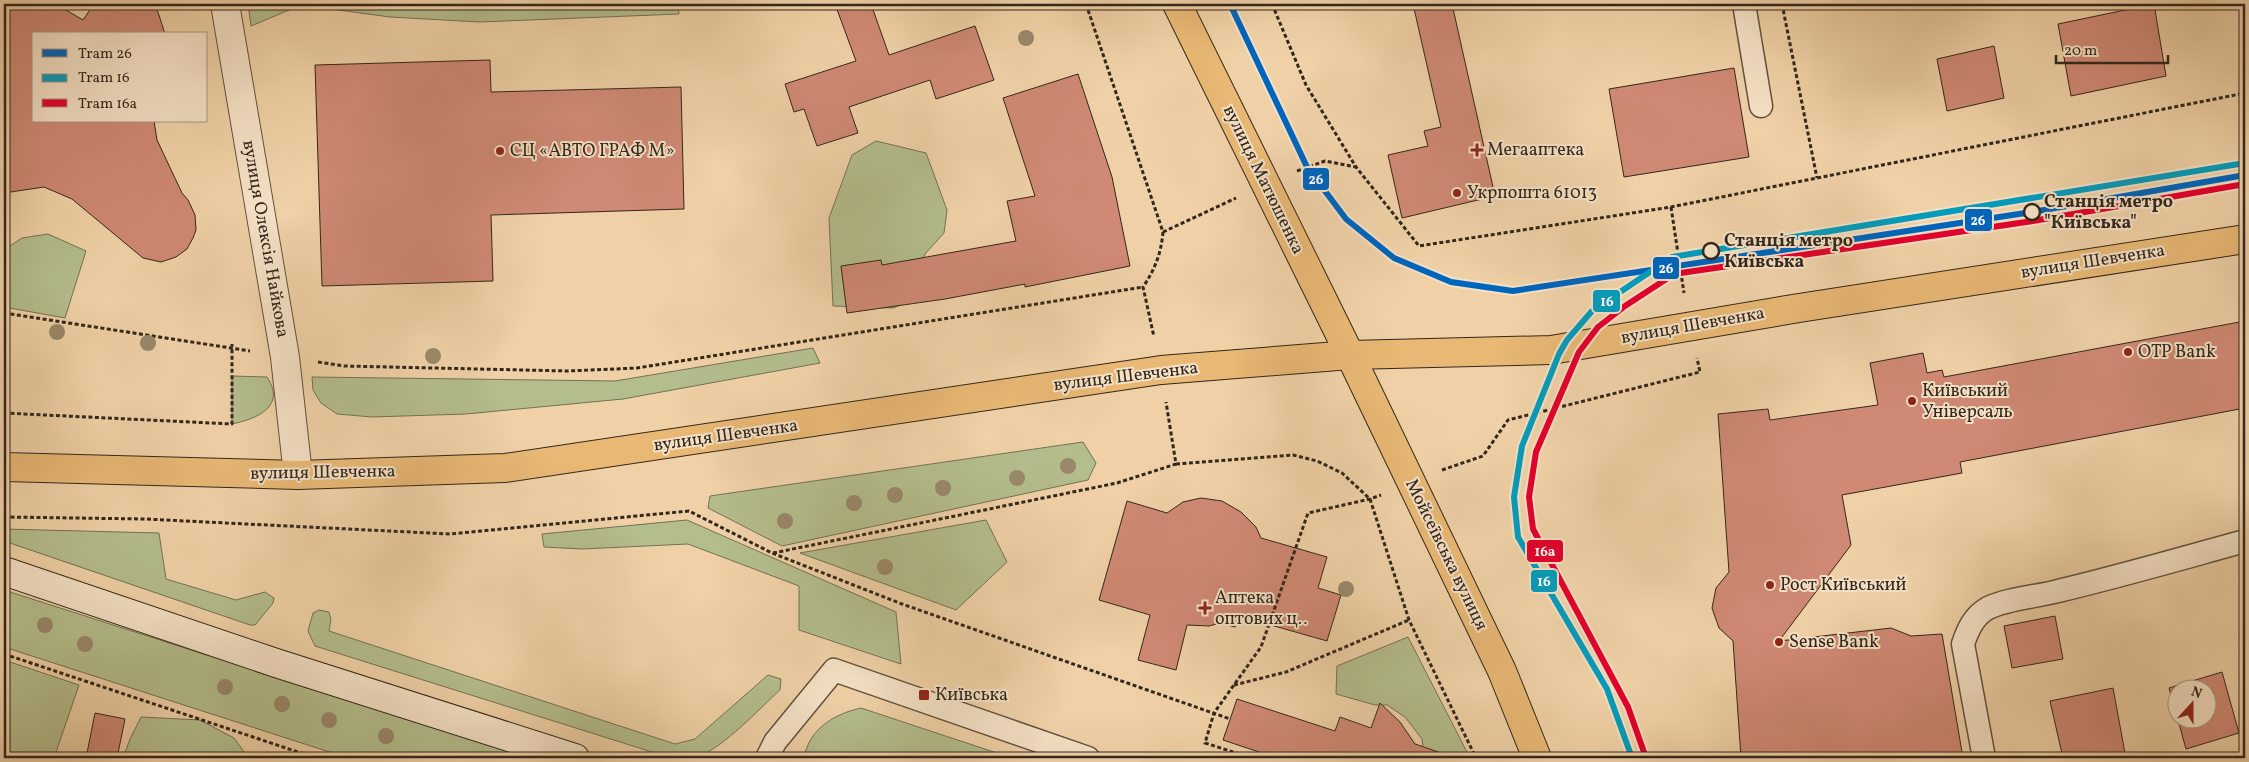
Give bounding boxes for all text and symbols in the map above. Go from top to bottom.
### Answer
legend [32,32,208,122]
scale bar [2056,32,2169,64]
text: 20 m [2064,41,2097,62]
text: Tram 26 [78,44,132,65]
text: Tram 16 [78,68,130,89]
text: Tram 16a [78,94,137,115]
street label: вулиця Матюшенка [1216,101,1310,259]
street label: вулиця Олексія Найкова [235,138,295,340]
place label: Мегааптека [1487,138,1584,163]
place label: СЦ «АВТО ГРАФ М» [510,139,675,164]
marker: Мегааптека [1471,144,1483,156]
marker: СЦ «АВТО ГРАФ М» [494,145,506,157]
line badge: 26 [1302,167,1330,191]
text: 26 [1309,171,1324,190]
place label: Укрпошта 61013 [1467,181,1597,206]
marker: Укрпошта 61013 [1451,187,1463,199]
place label: Станція метро "Київська" [2044,190,2173,236]
marker: Станція метро "Київська" [2023,203,2041,221]
line badge: 26 [1964,208,1993,232]
text: 26 [1971,212,1986,231]
place label: Станція метро Київська [1724,229,1853,275]
street label: вулиця Шевченка [2019,238,2167,286]
marker: Станція метро Київська [1702,242,1720,260]
line badge: 26 [1652,256,1680,280]
text: 26 [1659,260,1674,279]
line badge: 16 [1592,289,1621,313]
text: 16 [1600,293,1614,312]
street label: вулиця Шевченка [1619,301,1767,351]
place label: OTP Bank [2138,340,2216,365]
marker: OTP Bank [2122,346,2134,358]
street label: вулиця Шевченка [1052,356,1200,398]
place label: Київський Універсаль [1922,379,2013,425]
marker: Київський Універсаль [1906,395,1918,407]
street label: вулиця Шевченка [652,413,800,459]
street label: вулиця Шевченка [250,459,396,487]
street label: Мойсеївська вулиця [1398,475,1494,635]
line badge: 16a [1526,539,1564,563]
text: 16a [1535,543,1556,562]
line badge: 16 [1530,569,1558,593]
text: 16 [1537,573,1551,592]
place label: Рост Київський [1780,573,1906,598]
marker: Рост Київський [1764,579,1776,591]
place label: Аптека оптових ц‥ [1215,586,1308,632]
marker: Аптека оптових ц‥ [1199,602,1211,614]
place label: Sense Bank [1789,630,1879,655]
marker: Sense Bank [1773,636,1785,648]
north arrow [2166,680,2216,730]
place label: Київська [935,683,1008,708]
text: N [2188,683,2204,704]
marker: Київська [917,688,931,702]

